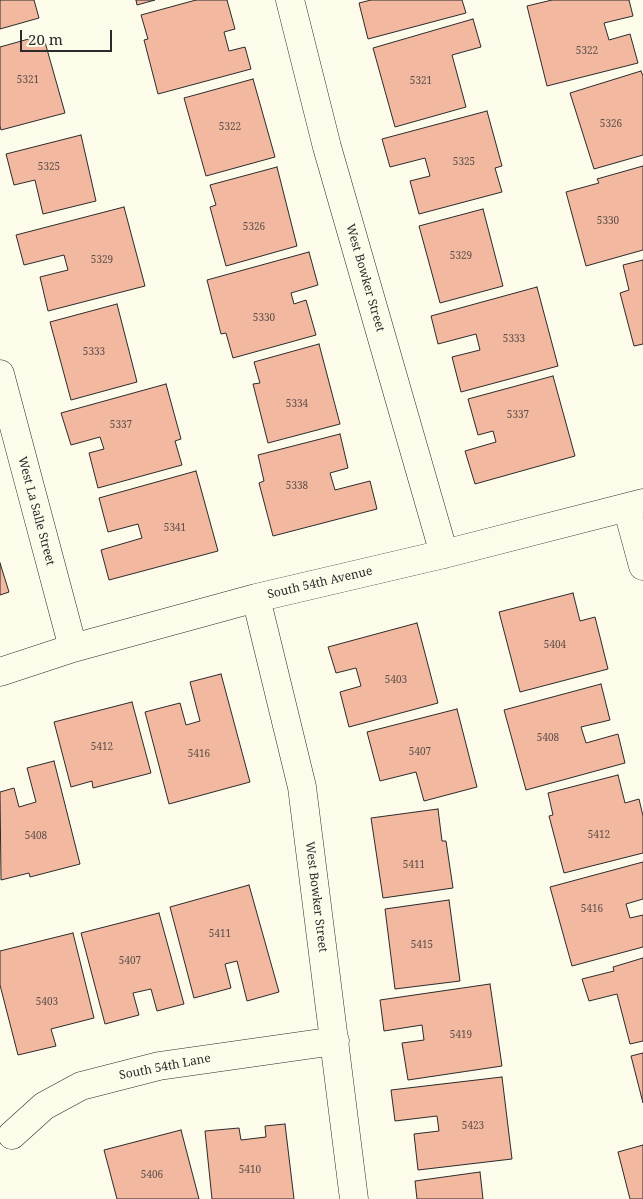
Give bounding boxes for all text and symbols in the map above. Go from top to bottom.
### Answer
scale bar [22,20,115,52]
text: 20 m [28,29,63,49]
house number: 5322 [576,45,598,57]
house number: 5321 [17,74,39,86]
house number: 5321 [410,75,432,87]
house number: 5326 [600,118,622,130]
house number: 5322 [219,121,241,133]
house number: 5325 [453,156,475,168]
house number: 5325 [38,161,60,173]
house number: 5330 [597,215,619,227]
house number: 5326 [243,221,265,233]
street label: West Bowker Street [343,222,387,334]
house number: 5329 [450,250,472,262]
house number: 5329 [91,254,113,266]
house number: 5330 [253,312,275,324]
house number: 5333 [503,333,525,345]
house number: 5333 [83,346,105,358]
house number: 5334 [286,398,308,410]
house number: 5337 [507,409,529,421]
house number: 5337 [110,419,132,431]
street label: West La Salle Street [15,455,57,567]
house number: 5338 [286,480,308,492]
house number: 5341 [164,522,186,534]
street label: South 54th Avenue [266,564,374,602]
house number: 5404 [544,639,566,651]
house number: 5403 [385,674,407,686]
house number: 5408 [537,732,559,744]
house number: 5412 [91,741,113,753]
house number: 5407 [409,746,431,758]
house number: 5416 [188,748,210,760]
house number: 5412 [588,829,610,841]
house number: 5408 [25,830,47,842]
street label: West Bowker Street [302,841,330,953]
house number: 5411 [403,859,425,871]
house number: 5416 [581,903,603,915]
house number: 5411 [209,928,231,940]
house number: 5415 [411,939,433,951]
house number: 5407 [119,955,141,967]
house number: 5403 [36,996,58,1008]
house number: 5419 [450,1029,472,1041]
street label: South 54th Lane [118,1051,212,1083]
house number: 5423 [462,1120,484,1132]
house number: 5410 [239,1164,261,1176]
house number: 5406 [141,1169,163,1181]

